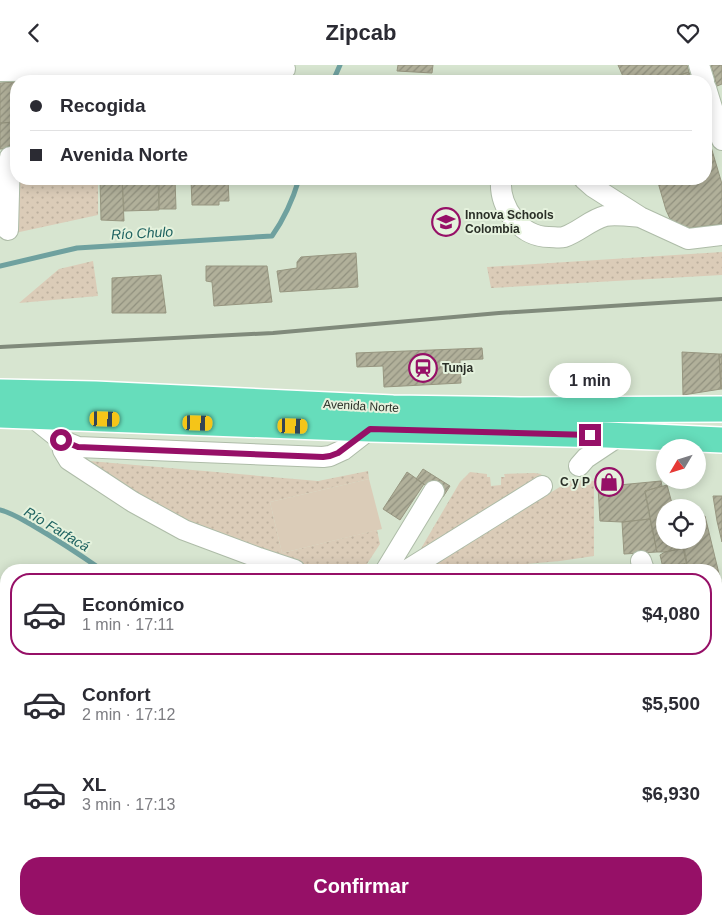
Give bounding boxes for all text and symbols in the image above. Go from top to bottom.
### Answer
icon: back [20,19,48,47]
icon: heart [674,19,702,47]
text: Zipcab [326,20,396,45]
text: Recogida [60,95,146,116]
text: Avenida Norte [60,144,188,165]
school or university icon: Innova Schools Colombia [431,207,461,237]
place label: Innova Schools Colombia [465,208,554,236]
water label: Río Chulo [110,223,174,243]
station icon: Tunja [408,353,438,383]
place label: Tunja [442,361,473,375]
callout: 1 min [549,363,631,397]
text: 1 min [569,372,611,389]
street label: Avenida Norte [323,397,400,415]
car [89,411,120,427]
car [182,415,213,431]
car [277,418,308,434]
route end [579,424,601,446]
route start [50,429,72,451]
north arrow [656,439,706,489]
map controls [656,439,706,549]
shop icon: C y P [594,467,624,497]
place label: C y P [560,475,590,489]
button: locate [656,499,706,549]
water label: Río Farfacá [22,503,93,555]
icon: car [22,592,67,637]
text: Económico [82,594,184,615]
text: $4,080 [642,603,700,624]
text: 1 min · 17:11 [82,616,174,633]
icon: car [22,682,67,727]
text: Confort [82,684,151,705]
text: $5,500 [642,693,700,714]
text: 2 min · 17:12 [82,706,175,723]
icon: car [22,772,67,817]
text: XL [82,774,106,795]
text: $6,930 [642,783,700,804]
text: 3 min · 17:13 [82,796,175,813]
button: Confirmar [20,857,702,915]

